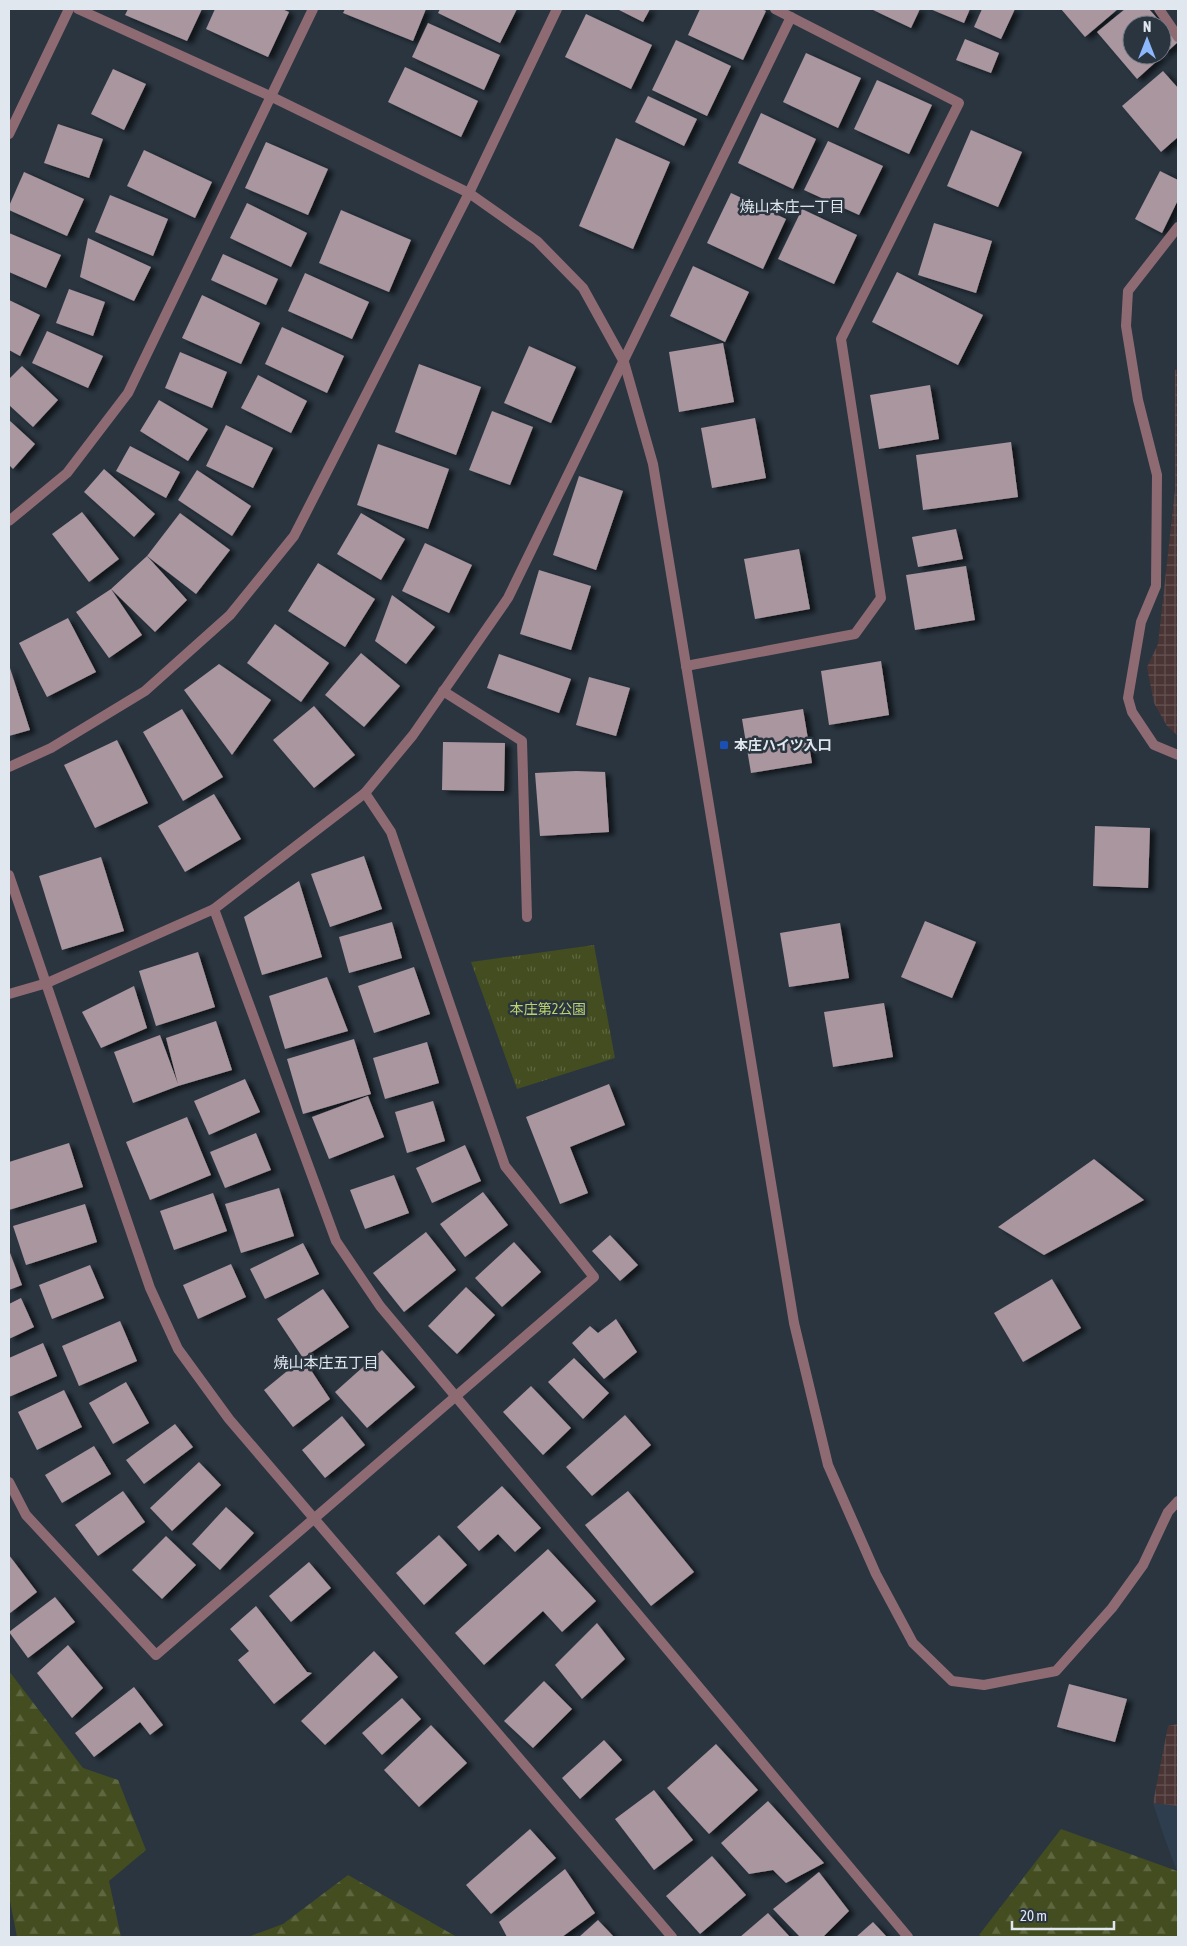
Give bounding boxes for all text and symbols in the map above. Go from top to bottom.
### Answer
north arrow [1122,15,1172,65]
text: N [1143,19,1151,35]
district label: 焼山本庄一丁目 [739,198,845,215]
place label: 本庄ハイツ入口 [734,737,832,753]
marker: 本庄ハイツ入口 [718,739,730,751]
park label: 本庄第2公園 [510,1001,586,1017]
district label: 焼山本庄五丁目 [273,1354,379,1371]
scale bar [1012,1898,1114,1930]
text: 20 m [1020,1907,1047,1924]

